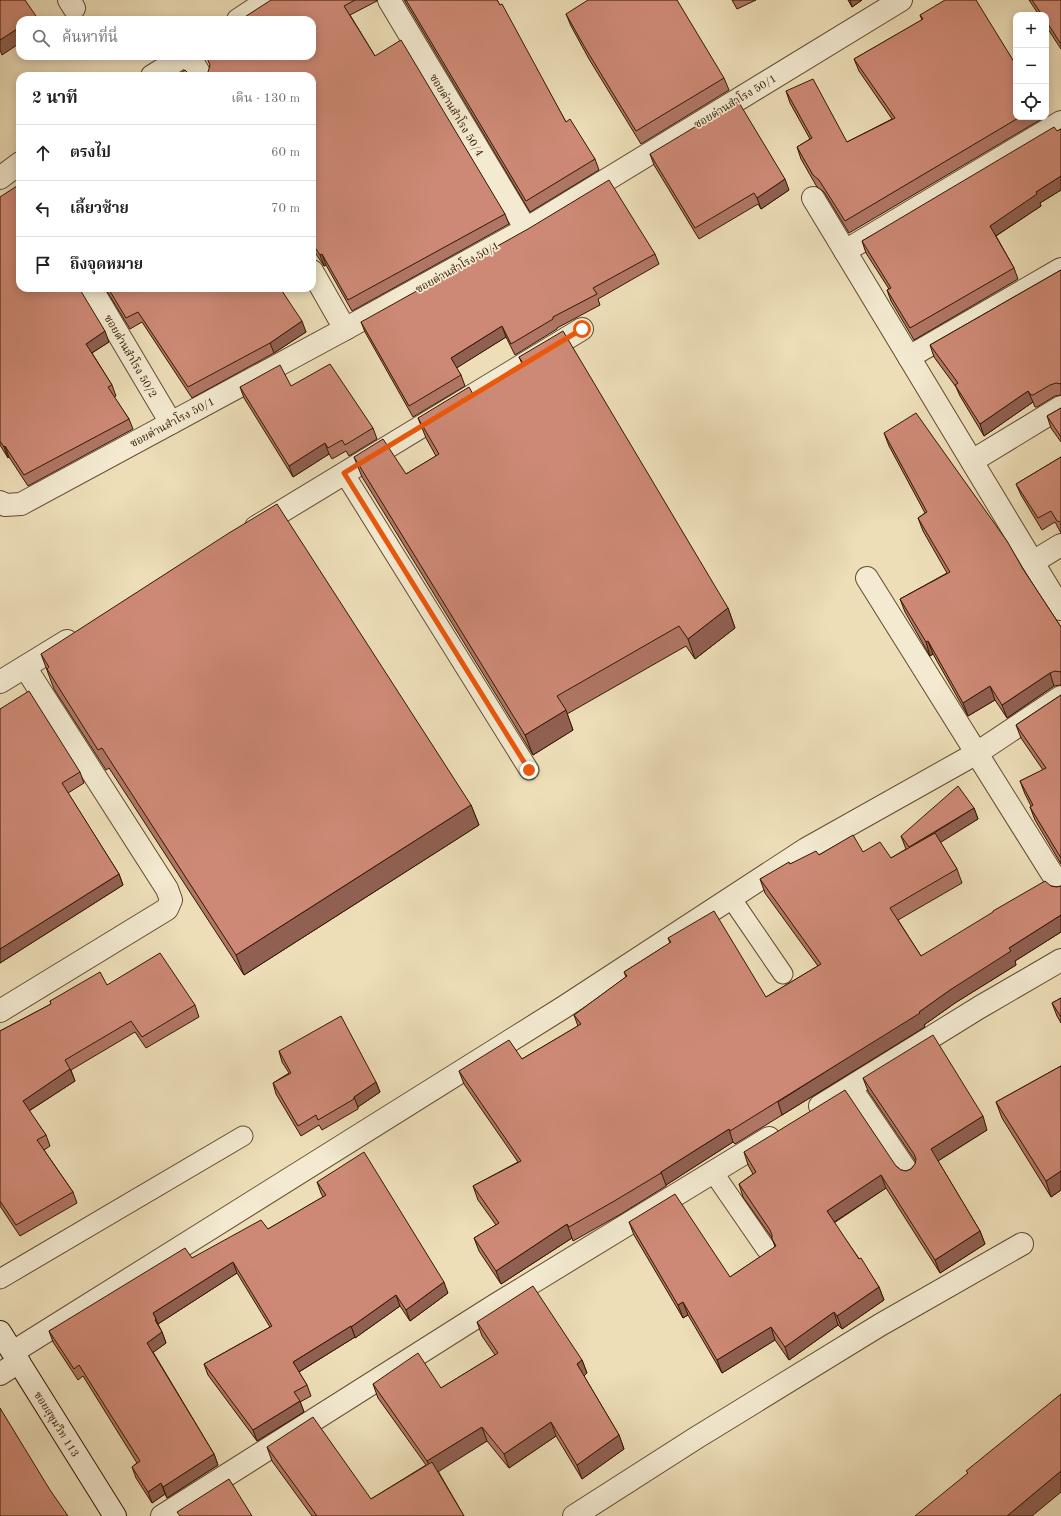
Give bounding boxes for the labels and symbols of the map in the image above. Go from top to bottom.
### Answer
street label: ซอยด่านสำโรง 50/4 [427,71,487,159]
street label: ซอยด่านสำโรง 50/1 [691,71,779,131]
street label: ซอยด่านสำโรง 50/1 [413,238,501,296]
street label: ซอยด่านสำโรง 50/2 [101,312,161,400]
route start [573,320,591,338]
street label: ซอยด่านสำโรง 50/1 [127,394,217,450]
route end [520,761,538,779]
street label: ซอยสุขุมวิท 113 [30,1390,81,1460]

